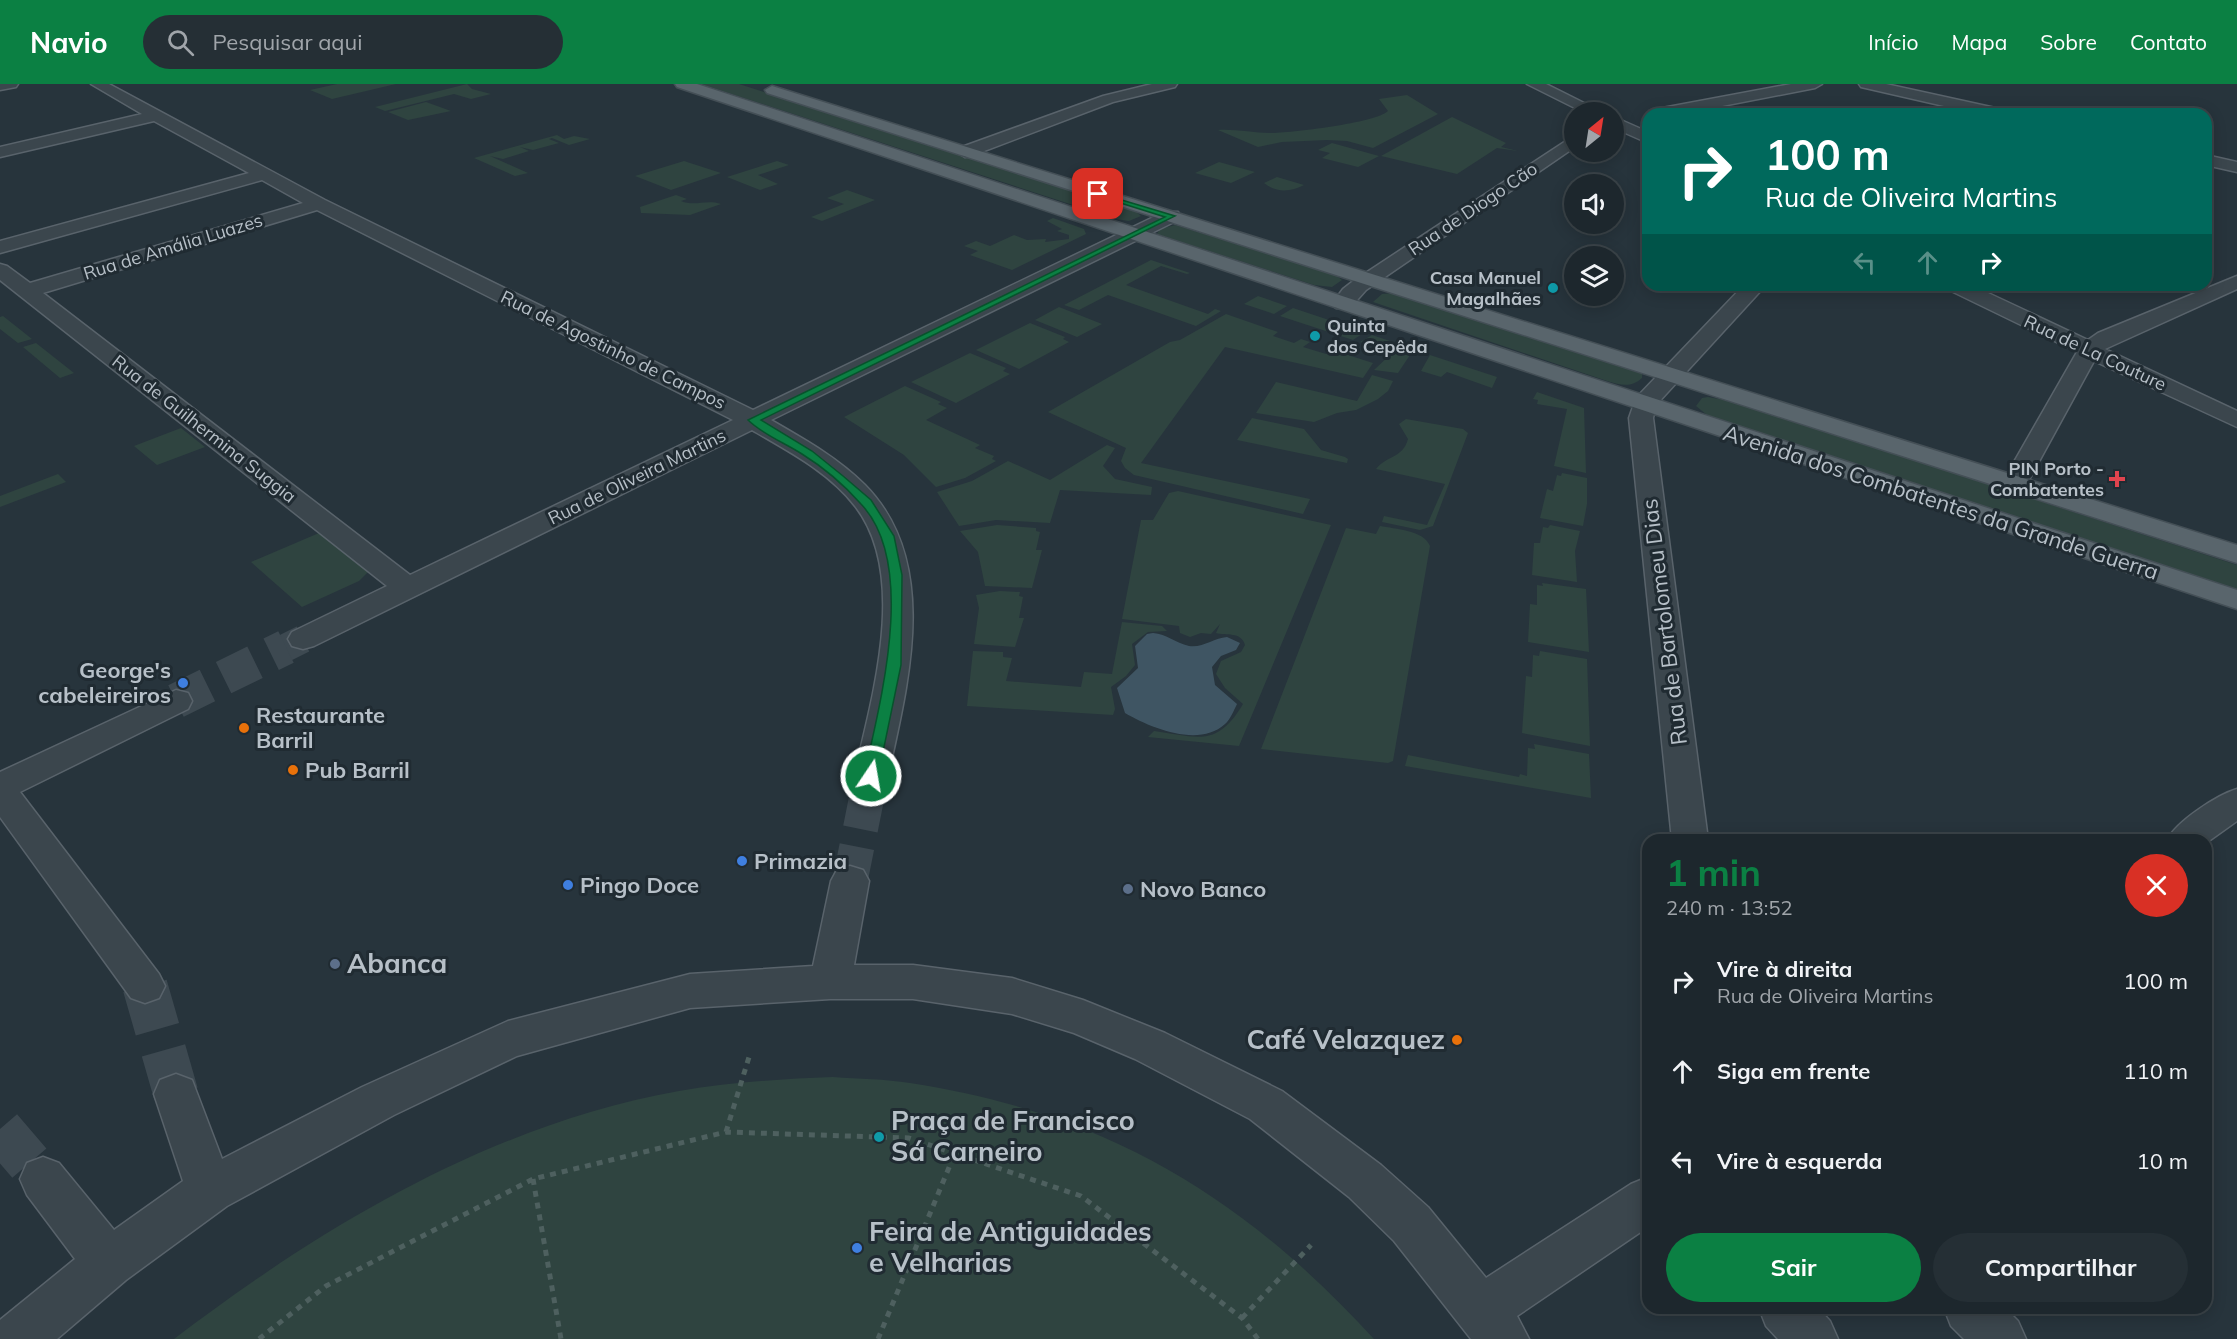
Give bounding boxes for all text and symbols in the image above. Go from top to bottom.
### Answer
search box [143,15,563,69]
text: Navio [30,25,107,60]
icon: search [164,26,197,59]
text: Pesquisar aqui [212,28,363,56]
text: Início [1868,29,1918,55]
text: Mapa [1951,29,2007,55]
text: Sobre [2040,29,2097,55]
text: Contato [2130,29,2207,55]
north arrow [1564,102,1624,162]
map controls [1564,102,1624,306]
text: 100 m [1765,128,1890,181]
icon: right [1666,132,1744,210]
street label: Rua de Diogo Cão [1404,157,1542,260]
pin [1072,168,1123,219]
button: sound [1564,174,1624,234]
icon: arrive [1081,177,1114,210]
text: Rua de Oliveira Martins [1765,180,2057,214]
street label: Rua de Amália Luazes [80,208,265,285]
button: layers [1564,246,1624,306]
icon: left [1848,246,1881,279]
icon: ahead [1911,246,1944,279]
icon: right [1974,246,2007,279]
place label: Casa Manuel Magalhães [1430,266,1541,310]
marker: Casa Manuel Magalhães [1546,281,1560,295]
street label: Rua de Agostinho de Campos [497,285,729,414]
street label: Rua de La Couture [2020,310,2170,396]
place label: Quinta dos Cepêda [1327,314,1428,358]
marker: Quinta dos Cepêda [1308,329,1322,343]
street label: Rua de Guilhermina Suggia [108,350,301,508]
street label: Avenida dos Combatentes da Grande Guerra [1720,418,2162,586]
street label: Rua de Oliveira Martins [544,423,729,530]
place label: PIN Porto - Combatentes [1990,457,2104,501]
marker: PIN Porto - Combatentes [2108,470,2126,488]
street label: Rua de Bartolomeu Dias [1635,497,1693,747]
place label: George's cabeleireiros [38,656,171,709]
marker: George's cabeleireiros [176,676,190,690]
place label: Restaurante Barril [256,701,385,754]
marker: Restaurante Barril [237,721,251,735]
position arrow [839,744,903,808]
place label: Pub Barril [305,756,410,784]
marker: Pub Barril [286,763,300,777]
place label: Primazia [754,847,847,875]
text: 1 min [1666,850,1761,895]
marker: Primazia [735,854,749,868]
button: close [2125,854,2188,917]
place label: Pingo Doce [580,871,699,899]
place label: Novo Banco [1140,875,1266,903]
marker: Pingo Doce [561,878,575,892]
marker: Novo Banco [1121,882,1135,896]
text: 240 m · 13:52 [1666,895,1792,920]
place label: Abanca [347,946,447,980]
text: Vire à direita [1717,955,1852,983]
marker: Abanca [328,957,342,971]
icon: right [1666,965,1699,998]
text: 100 m [2123,967,2188,995]
text: Rua de Oliveira Martins [1717,983,1934,1008]
place label: Café Velazquez [1247,1022,1445,1056]
marker: Café Velazquez [1450,1033,1464,1047]
icon: ahead [1666,1055,1699,1088]
text: Siga em frente [1717,1057,1870,1085]
text: 110 m [2123,1057,2188,1085]
place label: Praça de Francisco Sá Carneiro [891,1103,1135,1168]
marker: Praça de Francisco Sá Carneiro [872,1130,886,1144]
icon: left [1666,1145,1699,1178]
text: Vire à esquerda [1717,1147,1882,1175]
text: 10 m [2137,1147,2188,1175]
place label: Feira de Antiguidades e Velharias [869,1214,1152,1279]
button: Sair [1666,1233,1921,1302]
button: Compartilhar [1933,1233,2188,1302]
marker: Feira de Antiguidades e Velharias [850,1241,864,1255]

